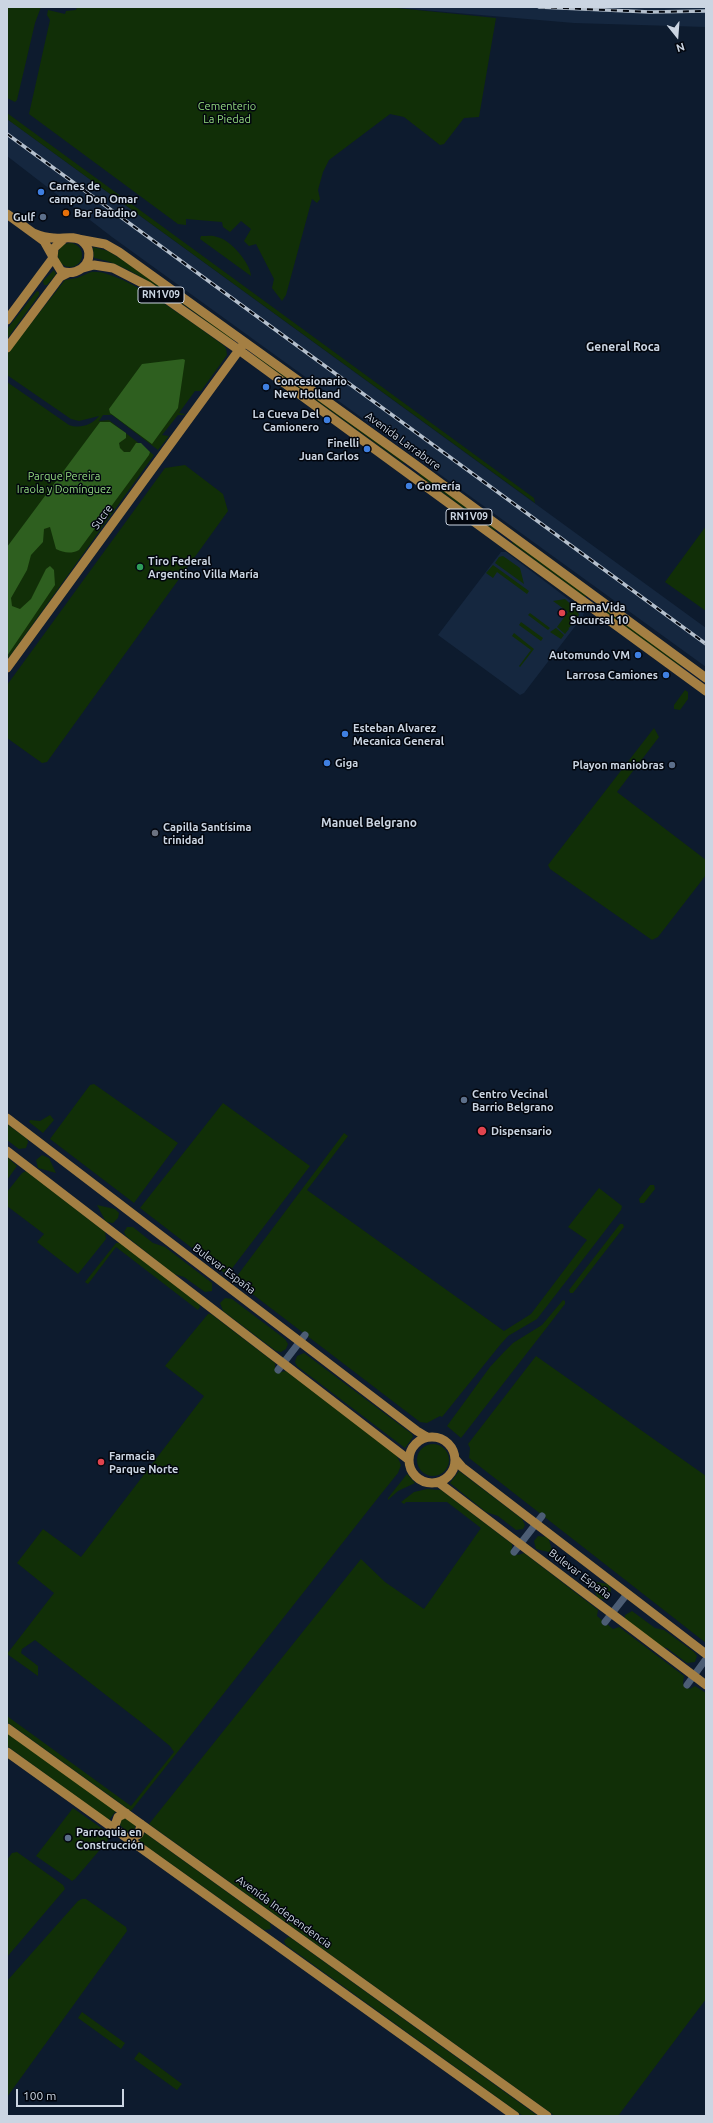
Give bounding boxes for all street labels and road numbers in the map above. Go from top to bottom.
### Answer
road number: RN1V09 [138,287,184,303]
street label: Avenida Larrabure [363,409,443,473]
street label: Sucre [89,502,115,532]
road number: RN1V09 [446,509,492,525]
street label: Bulevar España [190,1241,258,1297]
street label: Bulevar España [546,1546,614,1602]
street label: Avenida Independencia [234,1873,334,1951]

